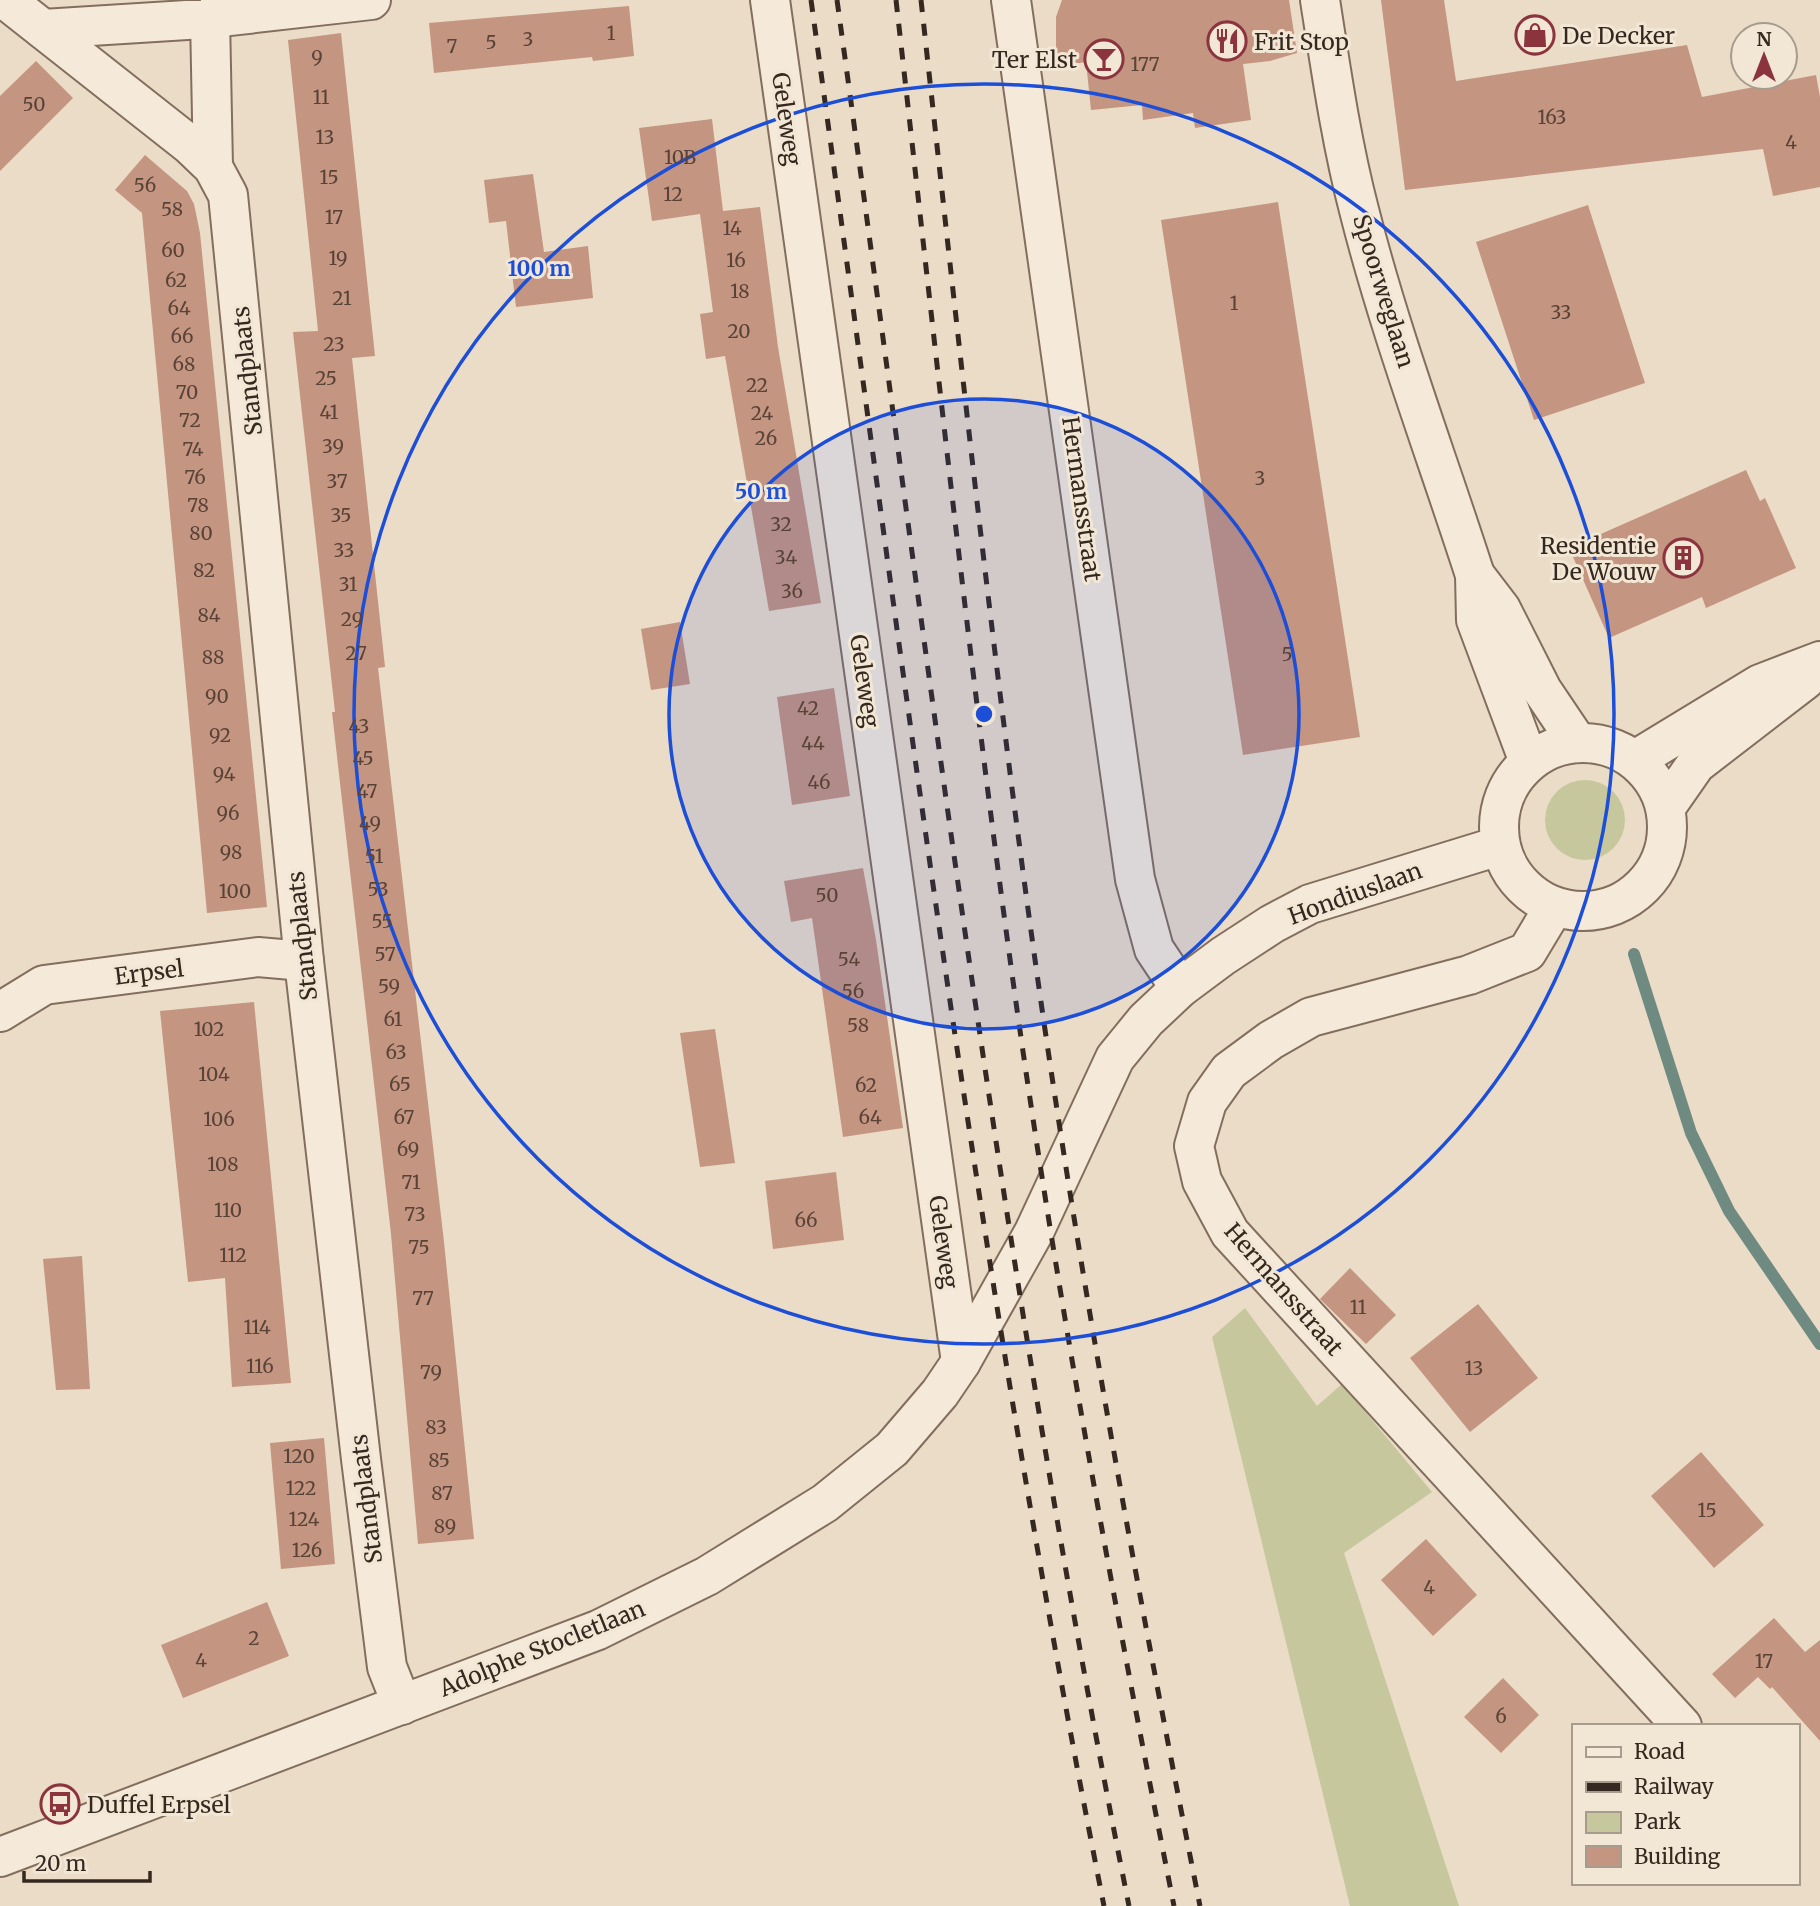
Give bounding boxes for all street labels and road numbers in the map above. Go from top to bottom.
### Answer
street label: Geleweg [766,71,808,168]
street label: Spoorweglaan [1347,211,1421,371]
street label: Standplaats [226,305,268,437]
street label: Hermansstraat [1056,415,1108,583]
street label: Geleweg [844,633,886,730]
street label: Hondiuslaan [1284,855,1426,931]
street label: Standplaats [281,870,323,1002]
street label: Erpsel [113,953,185,991]
street label: Geleweg [923,1194,965,1291]
street label: Hermansstraat [1219,1217,1349,1361]
street label: Standplaats [344,1433,388,1565]
street label: Adolphe Stocletlaan [434,1593,649,1703]

